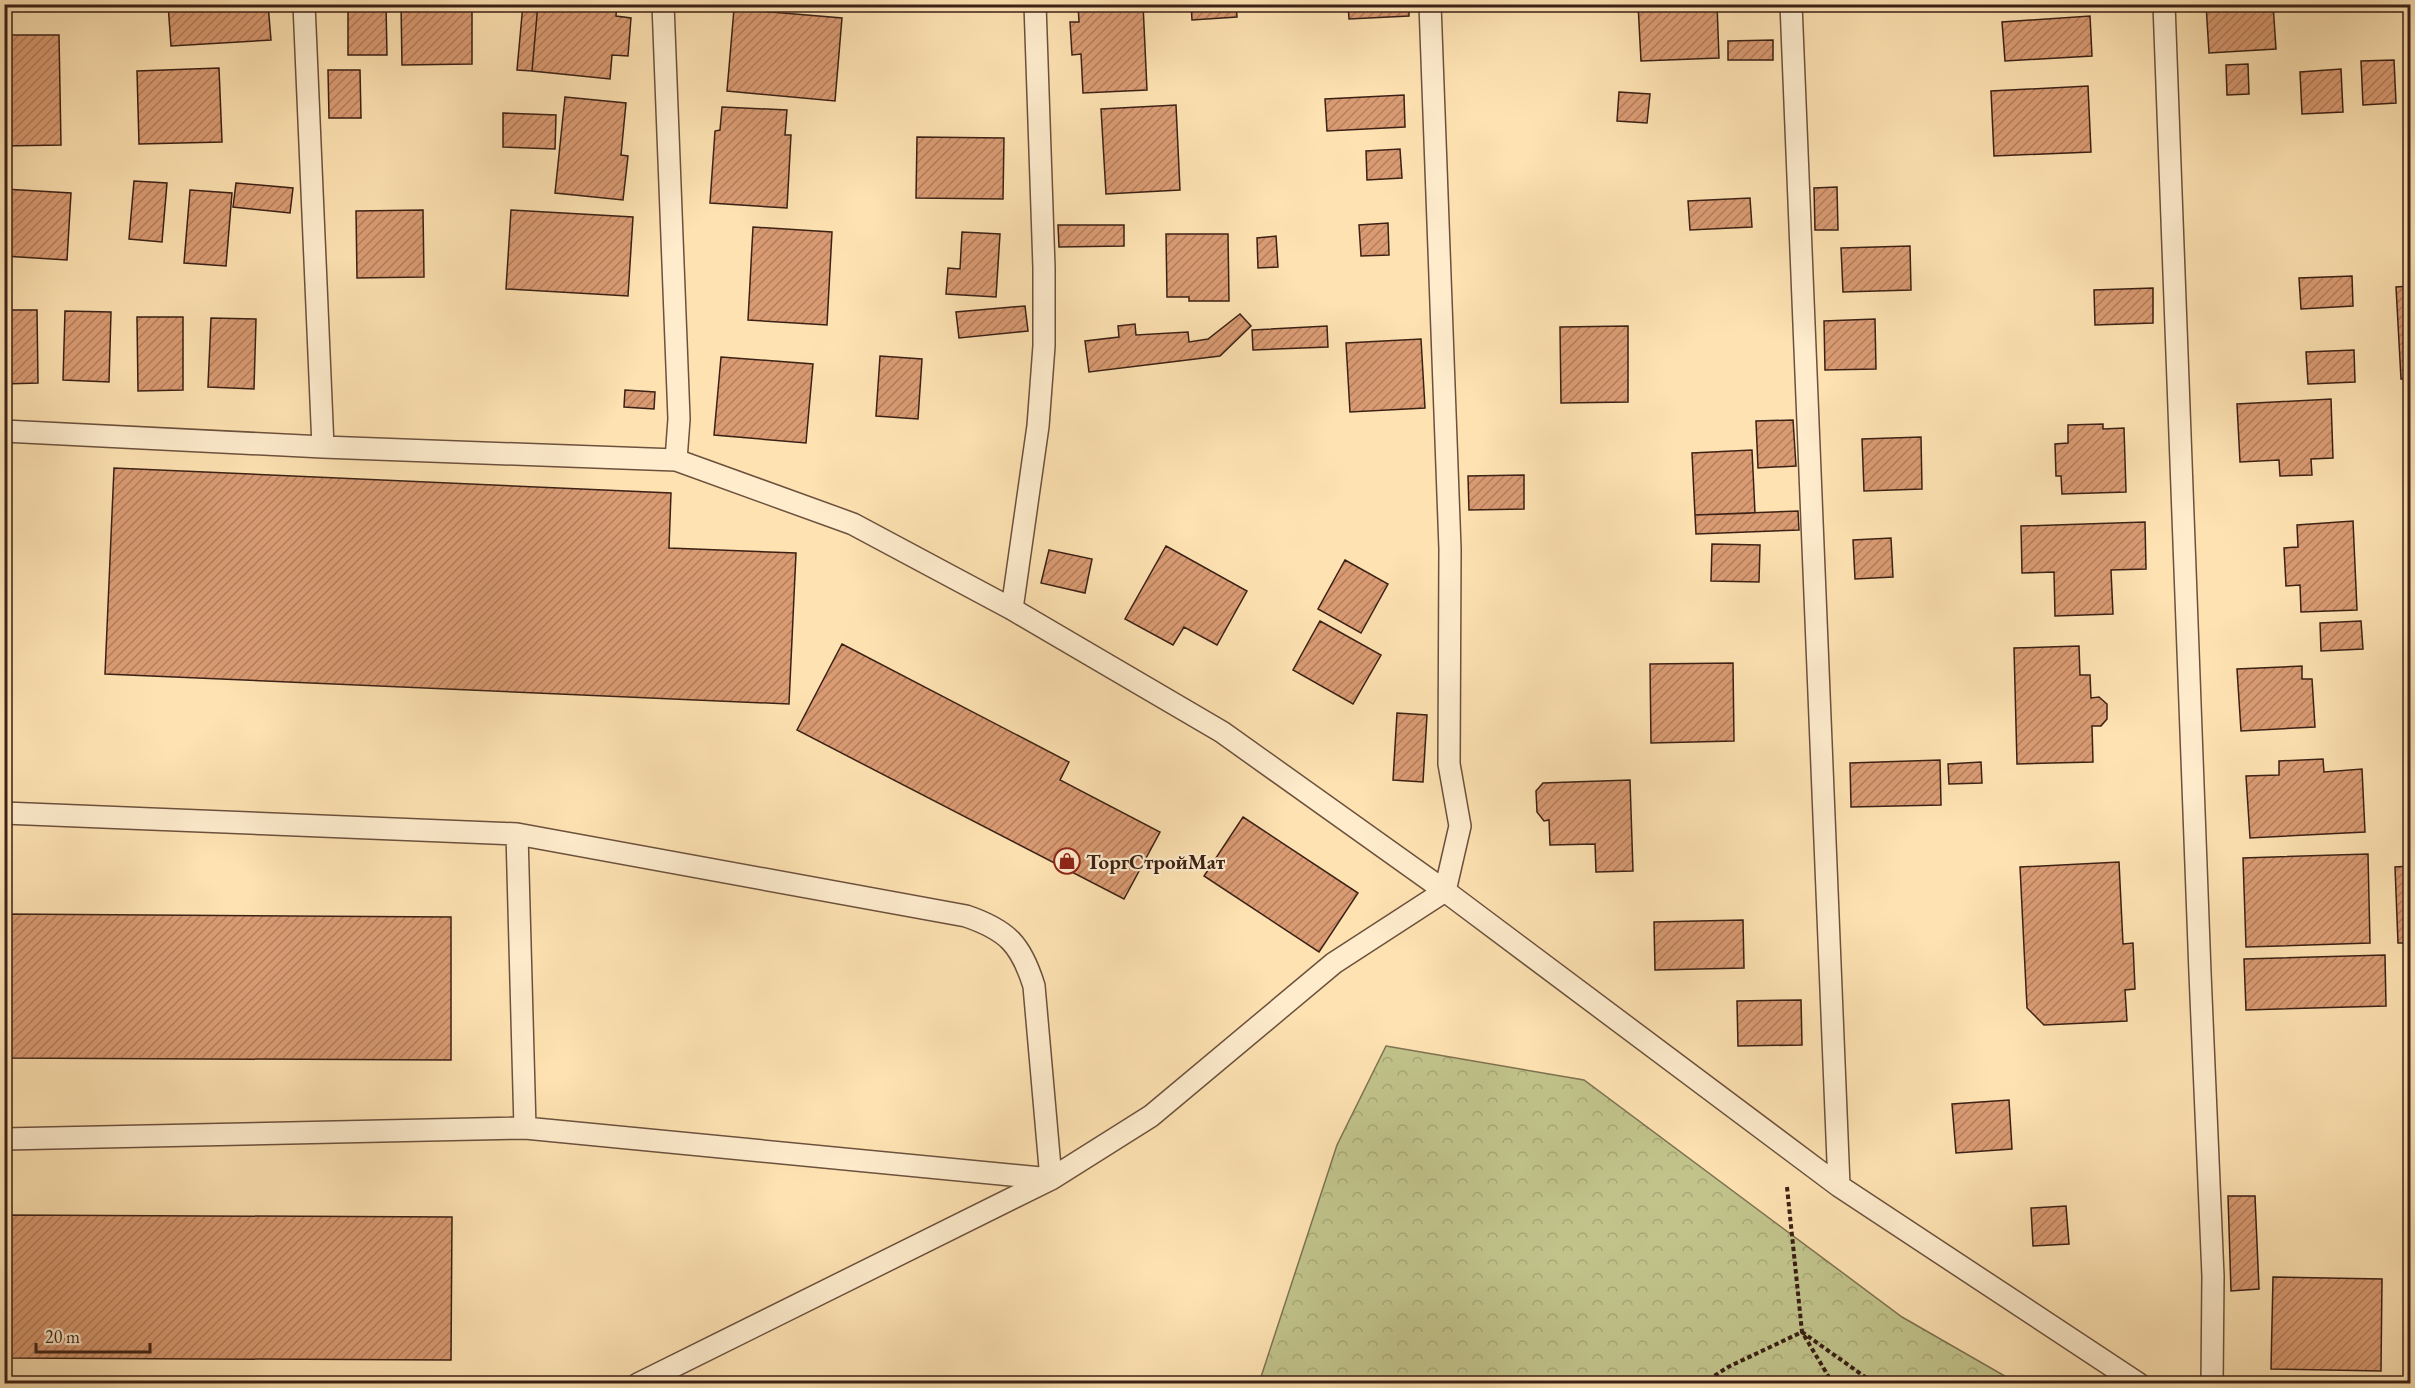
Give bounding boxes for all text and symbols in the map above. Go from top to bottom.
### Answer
shop icon: ТоргСтройМат [1052,846,1082,876]
place label: ТоргСтройМат [1086,848,1226,875]
scale bar [36,1316,150,1354]
text: 20 m [45,1325,80,1348]

